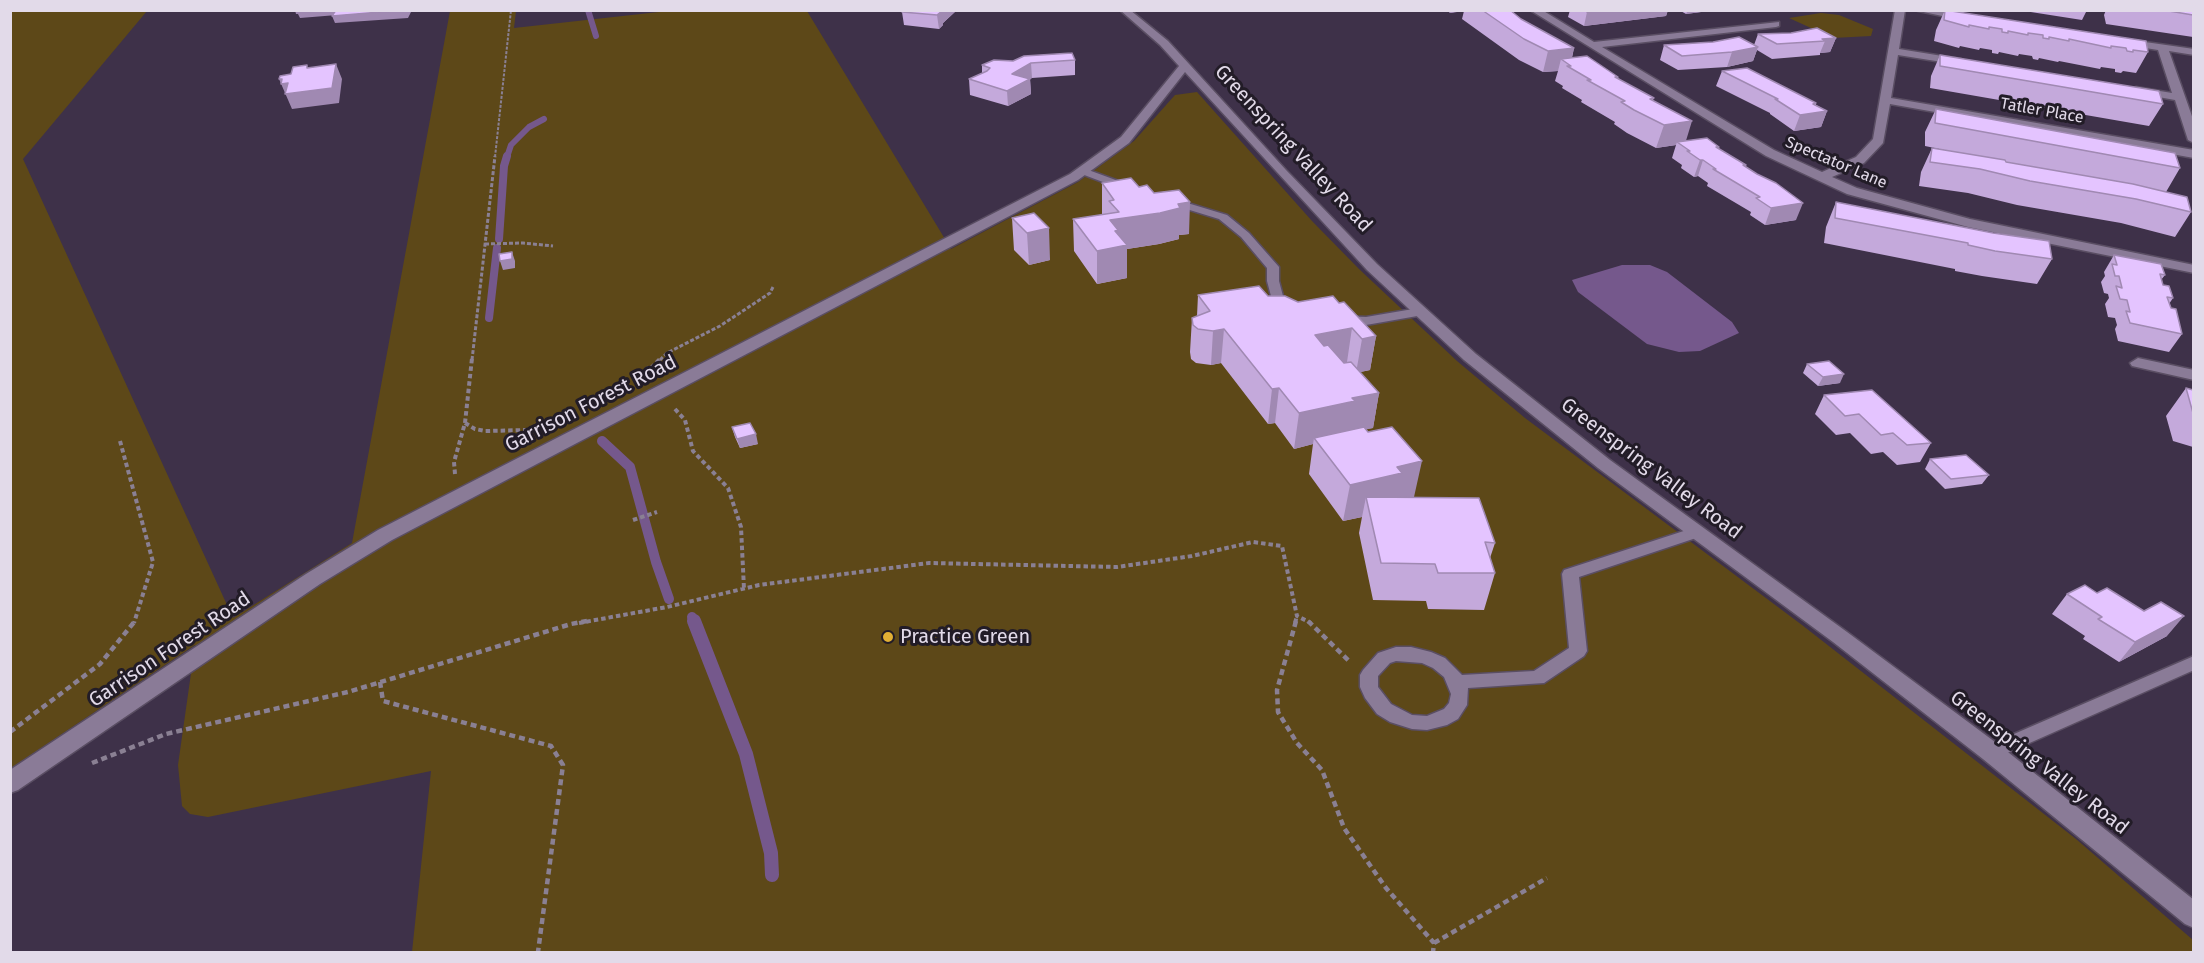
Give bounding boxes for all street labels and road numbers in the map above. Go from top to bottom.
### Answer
street label: Greenspring Valley Road [1209,60,1377,238]
street label: Tatler Place [1999,94,2085,128]
street label: Spectator Lane [1782,133,1890,193]
street label: Garrison Forest Road [501,350,681,458]
street label: Greenspring Valley Road [1556,393,1746,545]
street label: Garrison Forest Road [85,587,255,713]
street label: Greenspring Valley Road [1945,686,2133,840]

